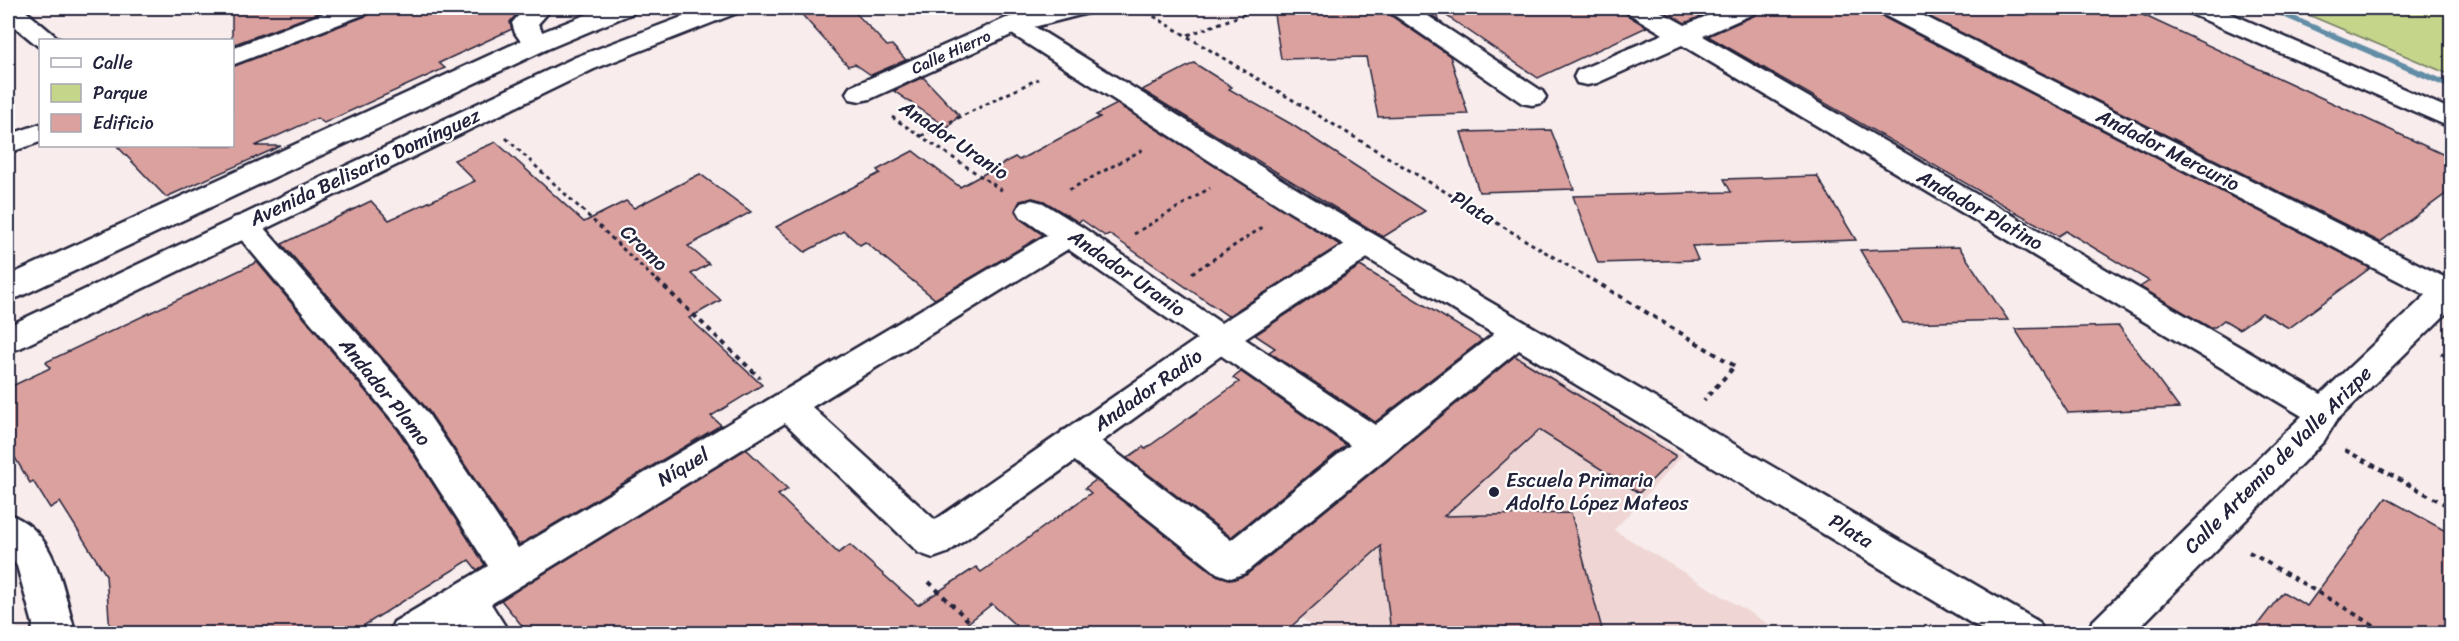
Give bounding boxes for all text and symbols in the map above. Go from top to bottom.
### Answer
street label: Calle Hierro [906,22,996,82]
legend [39,39,234,147]
text: Calle [93,47,133,79]
text: Parque [93,77,148,109]
street label: Anador Uranio [891,90,1016,190]
street label: Avenida Belisario Domínguez [243,98,487,236]
street label: Andador Mercurio [2089,98,2246,201]
text: Edificio [93,107,154,139]
street label: Andador Platino [1909,159,2050,260]
street label: Plata [1444,181,1503,236]
street label: Cromo [612,216,676,280]
street label: Andador Uranio [1060,219,1193,327]
street label: Andador Plomo [329,329,440,454]
street label: Andador Radio [1085,339,1210,441]
street label: Calle Artemio de Valle Arizpe [2175,357,2381,563]
street label: Níquel [650,437,717,496]
place label: Escuela Primaria Adolfo López Mateos [1505,463,1689,521]
marker: Escuela Primaria Adolfo López Mateos [1487,485,1501,499]
street label: Plata [1822,504,1881,559]

